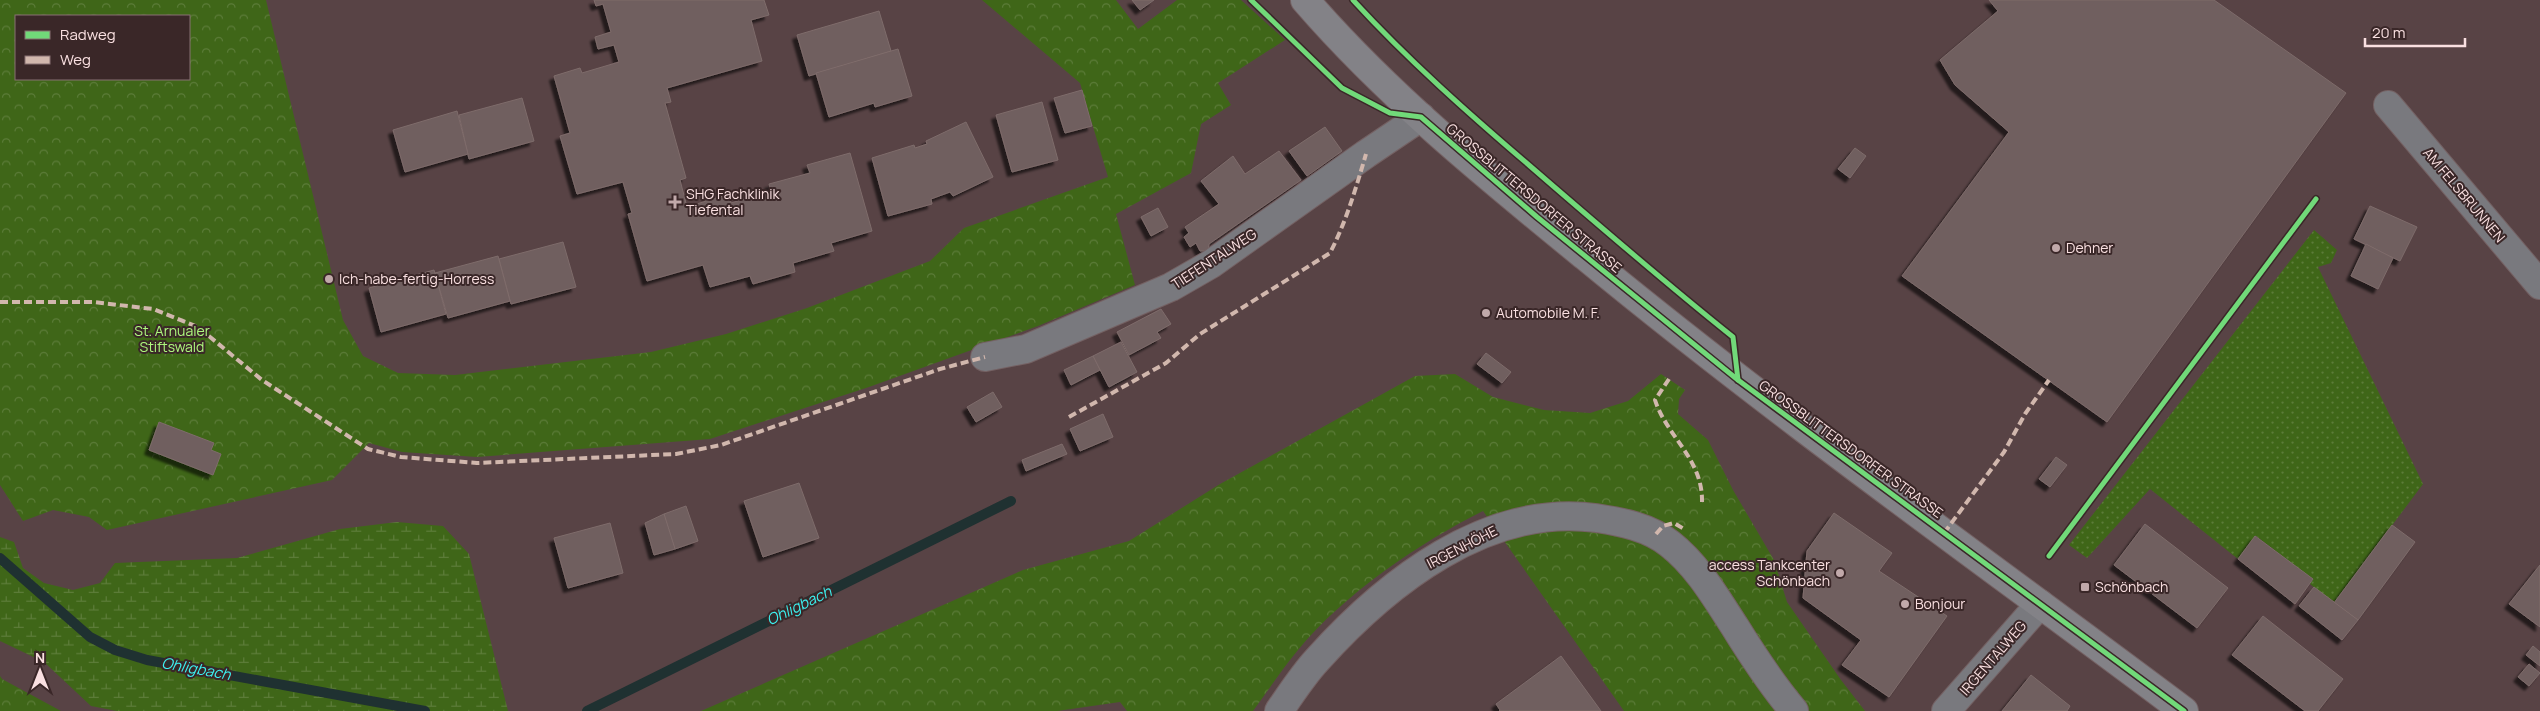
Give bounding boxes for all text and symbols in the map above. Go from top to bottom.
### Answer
legend [15,15,190,80]
scale bar [2365,15,2465,47]
text: 20 m [2372,22,2405,43]
text: Radweg [60,24,116,45]
text: Weg [60,49,91,70]
street label: GROSSBLITTERSDORFER STRASSE [1443,119,1626,277]
street label: AM FELSBRUNNEN [2419,143,2510,246]
place label: SHG Fachklinik Tiefental [686,184,781,219]
marker: SHG Fachklinik Tiefental [668,195,682,209]
street label: TIEFENTALWEG [1168,224,1260,293]
place label: Dehner [2066,238,2113,257]
marker: Dehner [2050,242,2062,254]
place label: Ich-habe-fertig-Horress [339,269,494,288]
marker: Ich-habe-fertig-Horress [323,273,335,285]
place label: Automobile M. F. [1496,303,1600,322]
marker: Automobile M. F. [1480,307,1492,319]
park label: St. Arnualer Stiftswald [134,321,210,356]
street label: GROSSBLITTERSDORFER STRASSE [1755,375,1947,522]
street label: IRGENHÖHE [1423,521,1500,572]
place label: access Tankcenter Schönbach [1709,555,1830,590]
marker: access Tankcenter Schönbach [1834,567,1846,579]
place label: Schönbach [2095,577,2168,596]
water label: Ohligbach [763,580,836,630]
marker: Schönbach [2079,581,2091,593]
place label: Bonjour [1915,594,1965,613]
marker: Bonjour [1899,598,1911,610]
street label: IRGENTALWEG [1955,616,2030,699]
north arrow [15,646,65,696]
text: N [35,648,45,667]
water label: Ohligbach [160,652,233,685]

